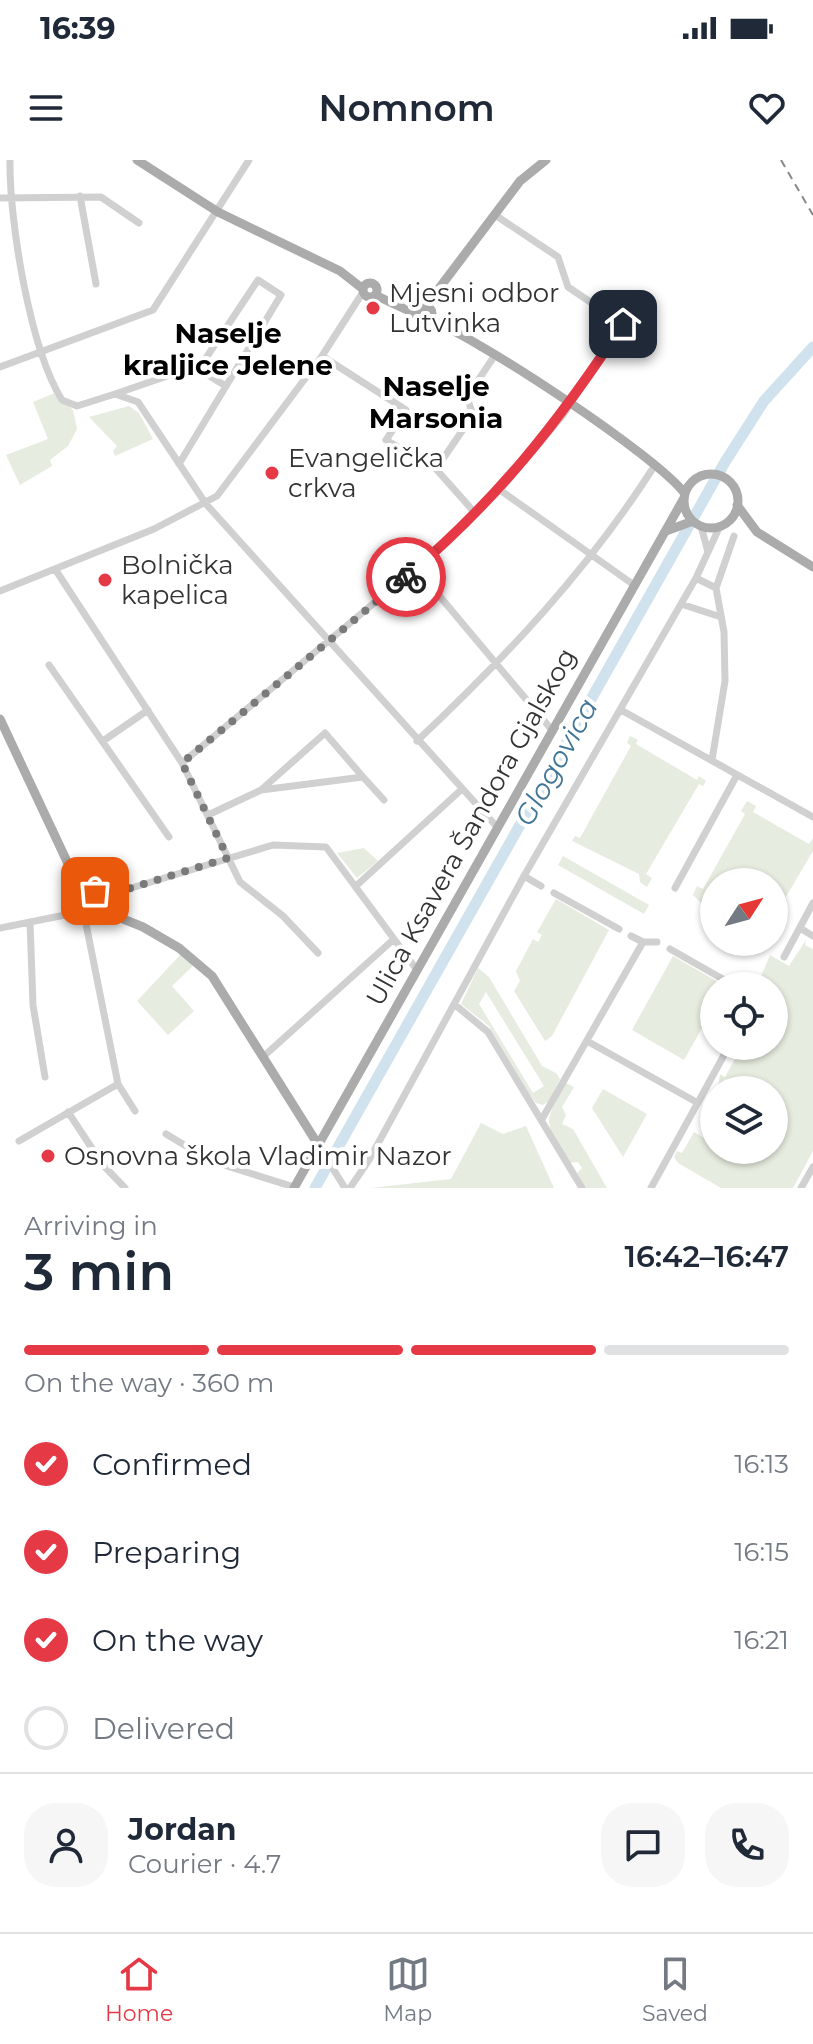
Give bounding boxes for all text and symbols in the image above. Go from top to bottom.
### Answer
text: 16:39 [40,10,116,47]
icon: menu [24,86,68,130]
text: Nomnom [318,86,495,130]
icon: heart [745,86,789,130]
place label: Mjesni odbor Lutvinka [389,277,560,339]
pin [589,290,657,358]
marker: Mjesni odbor Lutvinka [364,299,382,317]
icon: home [601,302,645,346]
district label: Naselje kraljice Jelene [123,316,333,382]
district label: Naselje Marsonia [369,369,503,435]
place label: Evangelička crkva [288,442,444,504]
marker: Evangelička crkva [263,464,281,482]
courier [366,537,446,617]
place label: Bolnička kapelica [121,549,234,611]
icon: bike [384,555,428,599]
marker: Bolnička kapelica [96,571,114,589]
street label: Ulica Ksavera Šandora Gjalskog [359,643,583,1011]
water label: Glogovica [507,692,605,832]
pin [61,857,129,925]
north arrow [700,868,788,956]
map controls [700,868,788,1164]
icon: bag [73,869,117,913]
button: locate [700,972,788,1060]
button: layers [700,1076,788,1164]
place label: Osnovna škola Vladimir Nazor [64,1140,452,1172]
marker: Osnovna škola Vladimir Nazor [39,1147,57,1165]
text: Arriving in [24,1210,158,1242]
text: 16:42–16:47 [625,1238,789,1275]
text: 3 min [24,1240,174,1303]
text: On the way · 360 m [24,1367,274,1399]
icon: check [24,1442,68,1486]
text: Confirmed [92,1446,252,1483]
text: 16:13 [734,1448,789,1480]
icon: check [24,1530,68,1574]
text: Preparing [92,1534,241,1571]
text: 16:15 [734,1536,789,1568]
icon: check [24,1618,68,1662]
text: On the way [92,1622,263,1659]
text: 16:21 [734,1624,789,1656]
text: Delivered [92,1710,235,1747]
button: person [24,1803,108,1887]
button: chat [601,1803,685,1887]
button: phone [705,1803,789,1887]
text: Jordan [128,1811,237,1848]
text: Courier · 4.7 [128,1848,281,1880]
tab: Home [105,1952,173,2027]
tab: Map [383,1952,432,2027]
tab: Saved [642,1952,708,2027]

